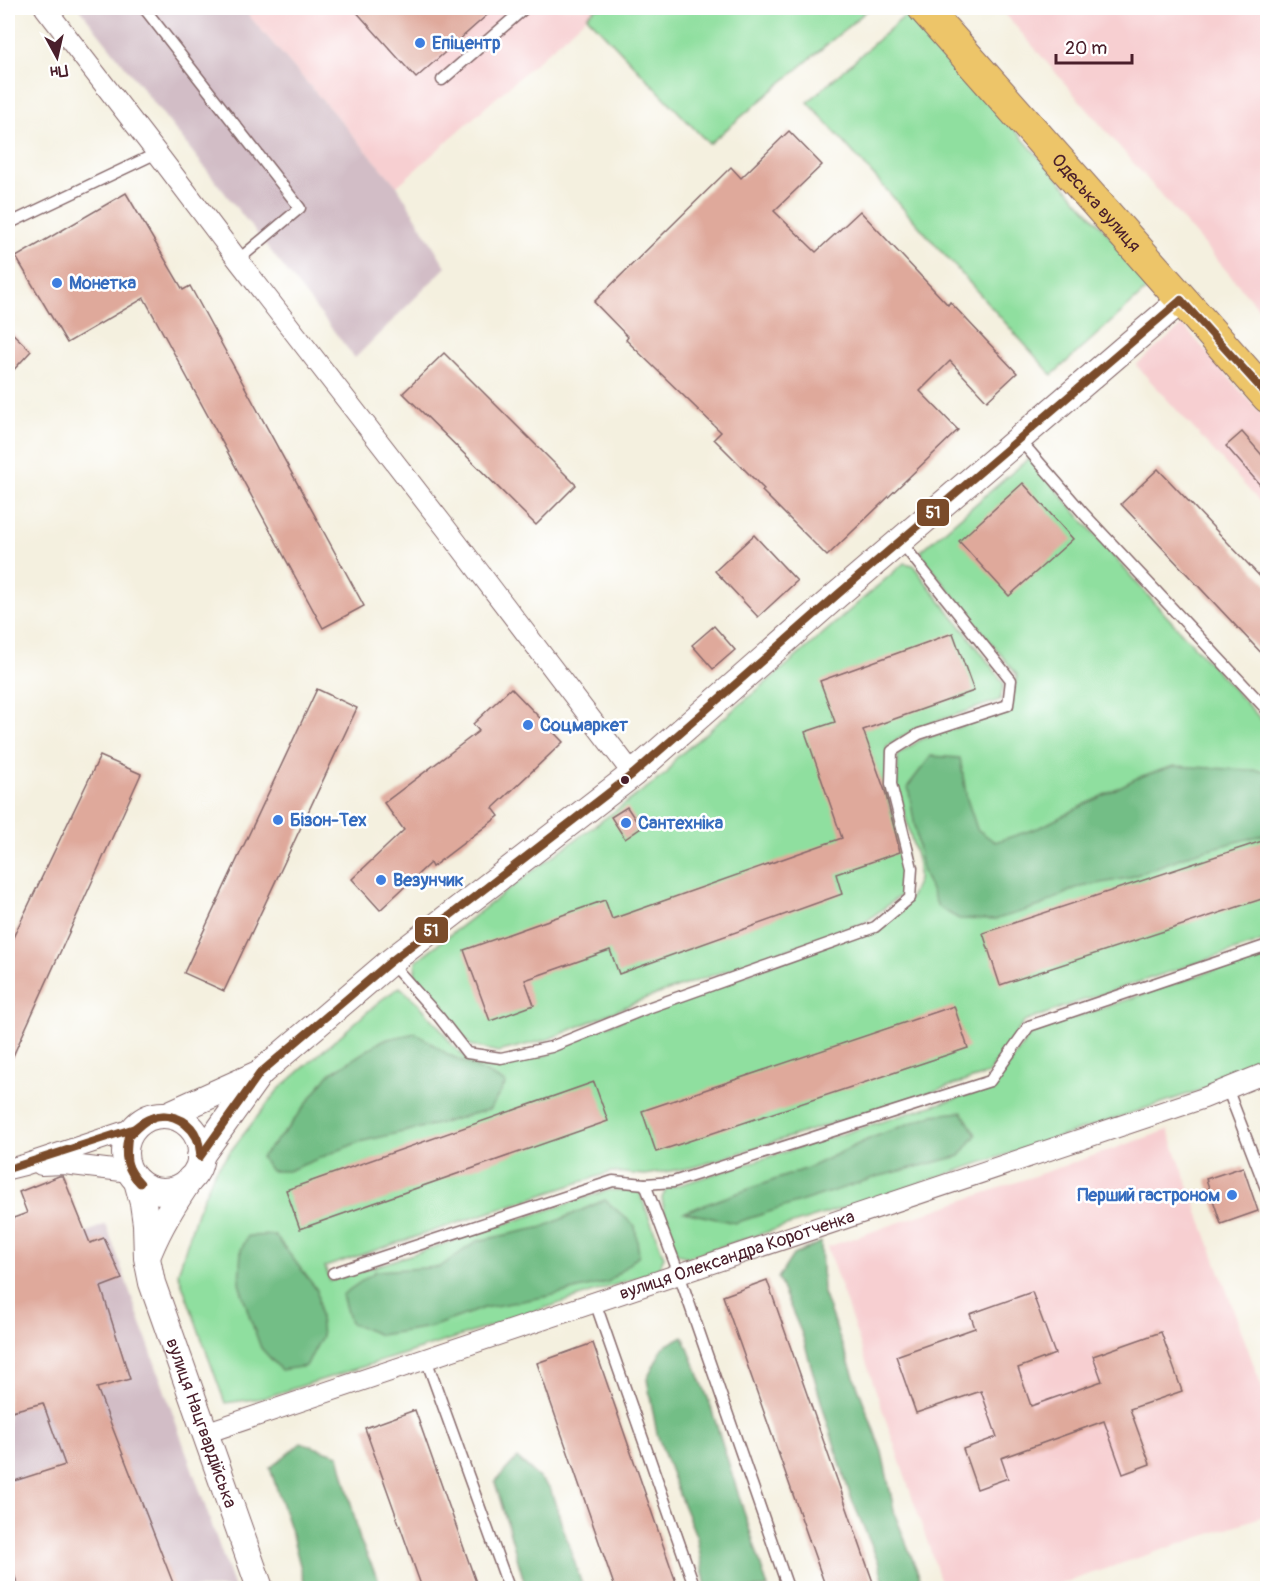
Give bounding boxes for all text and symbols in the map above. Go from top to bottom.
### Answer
north arrow [27,27,87,87]
scale bar [1056,27,1132,65]
place label: Епіцентр [432,32,501,55]
marker: Епіцентр [413,36,427,50]
text: 20 m [1065,37,1107,60]
text: Пн [49,60,69,82]
street label: Одеська вулиця [1046,149,1146,257]
place label: Монетка [69,272,137,295]
marker: Монетка [50,276,64,290]
line badge: 51 [916,498,950,527]
text: 51 [926,503,940,523]
place label: Соцмаркет [540,714,629,737]
marker: Соцмаркет [521,718,535,732]
unlabelled marker [619,774,631,786]
place label: Бізон-Тех [290,809,367,832]
place label: Сантехніка [638,812,724,835]
marker: Бізон-Тех [271,813,285,827]
marker: Сантехніка [619,816,633,830]
place label: Везунчик [393,869,464,892]
marker: Везунчик [374,873,388,887]
line badge: 51 [414,916,449,944]
text: 51 [424,921,438,941]
place label: Перший гастроном [1078,1184,1220,1207]
marker: Перший гастроном [1225,1188,1239,1202]
street label: вулиця Олександра Коротченка [616,1205,858,1305]
street label: вулиця Нацгвардійська [160,1335,242,1511]

